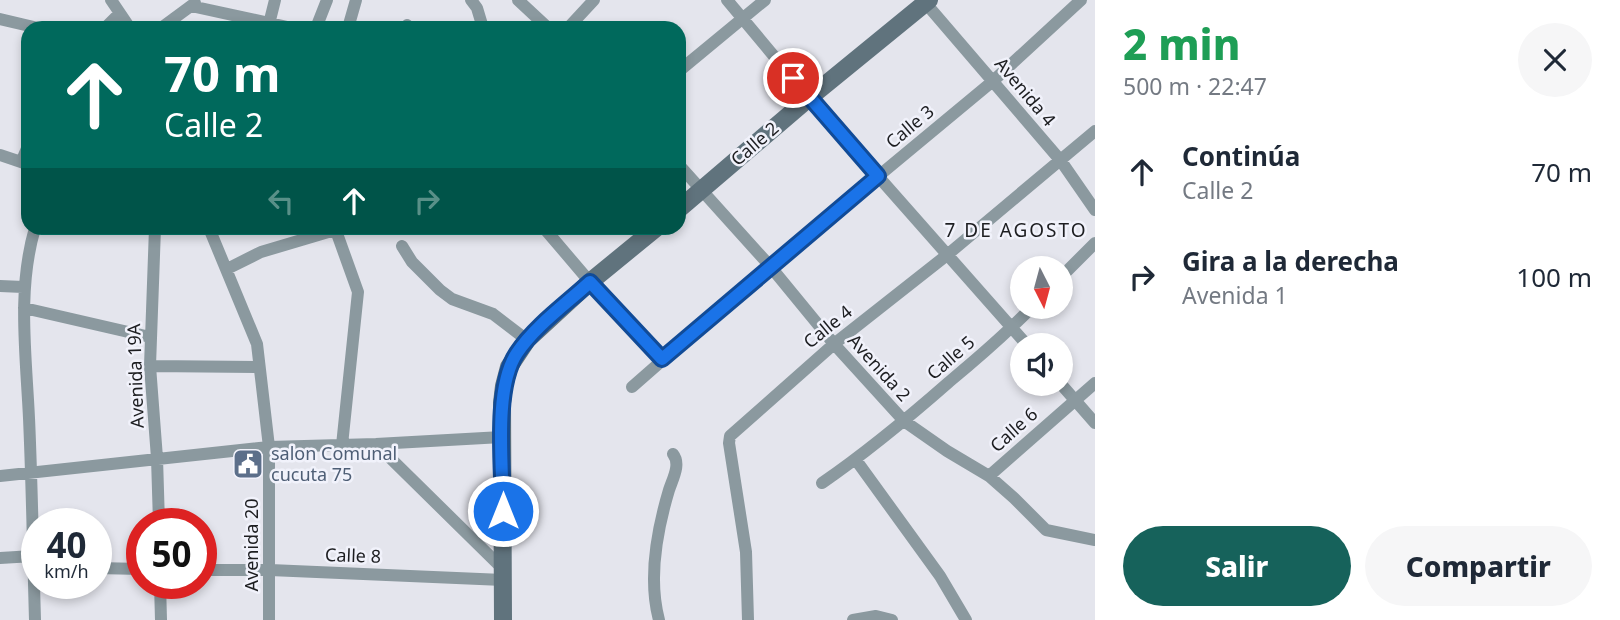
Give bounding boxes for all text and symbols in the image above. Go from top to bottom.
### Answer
text: 2 min [1123,15,1240,72]
button: close [1518,23,1592,97]
text: 70 m [164,40,281,106]
pin [763,48,823,108]
icon: ahead [49,49,140,140]
street label: Avenida 4 [990,52,1062,131]
icon: arrive [774,59,812,97]
text: 500 m · 22:47 [1123,70,1267,102]
street label: Calle 3 [880,99,938,153]
text: Calle 2 [164,103,263,146]
street label: Calle 2 [725,116,783,171]
text: Continúa [1182,138,1300,174]
icon: ahead [1123,153,1161,191]
text: 70 m [1531,154,1592,190]
text: Calle 2 [1182,174,1253,206]
icon: left [262,182,300,220]
icon: ahead [335,182,373,220]
icon: right [408,182,446,220]
district label: 7 DE AGOSTO [944,217,1088,243]
text: Gira a la derecha [1182,243,1399,279]
north arrow [1010,256,1073,318]
map controls [1010,256,1073,396]
icon: right [1123,258,1161,296]
text: 100 m [1516,259,1592,295]
text: Avenida 1 [1182,279,1288,311]
street label: Calle 4 [798,299,857,353]
street label: Avenida 19A [121,323,149,429]
street label: Avenida 2 [843,329,916,406]
street label: Calle 5 [921,330,979,385]
button: sound [1010,333,1073,396]
street label: Calle 6 [985,402,1042,457]
place label: salon Comunal cucuta 75 [271,441,397,486]
public building icon: salon Comunal cucuta 75 [231,447,265,481]
position arrow [466,474,540,548]
street label: Avenida 20 [239,498,263,592]
speed limit sign: 50 [126,508,217,599]
text: 40 [46,521,87,568]
button: Salir [1123,526,1351,606]
button: Compartir [1365,526,1592,606]
street label: Calle 8 [325,542,381,568]
text: km/h [44,559,89,583]

